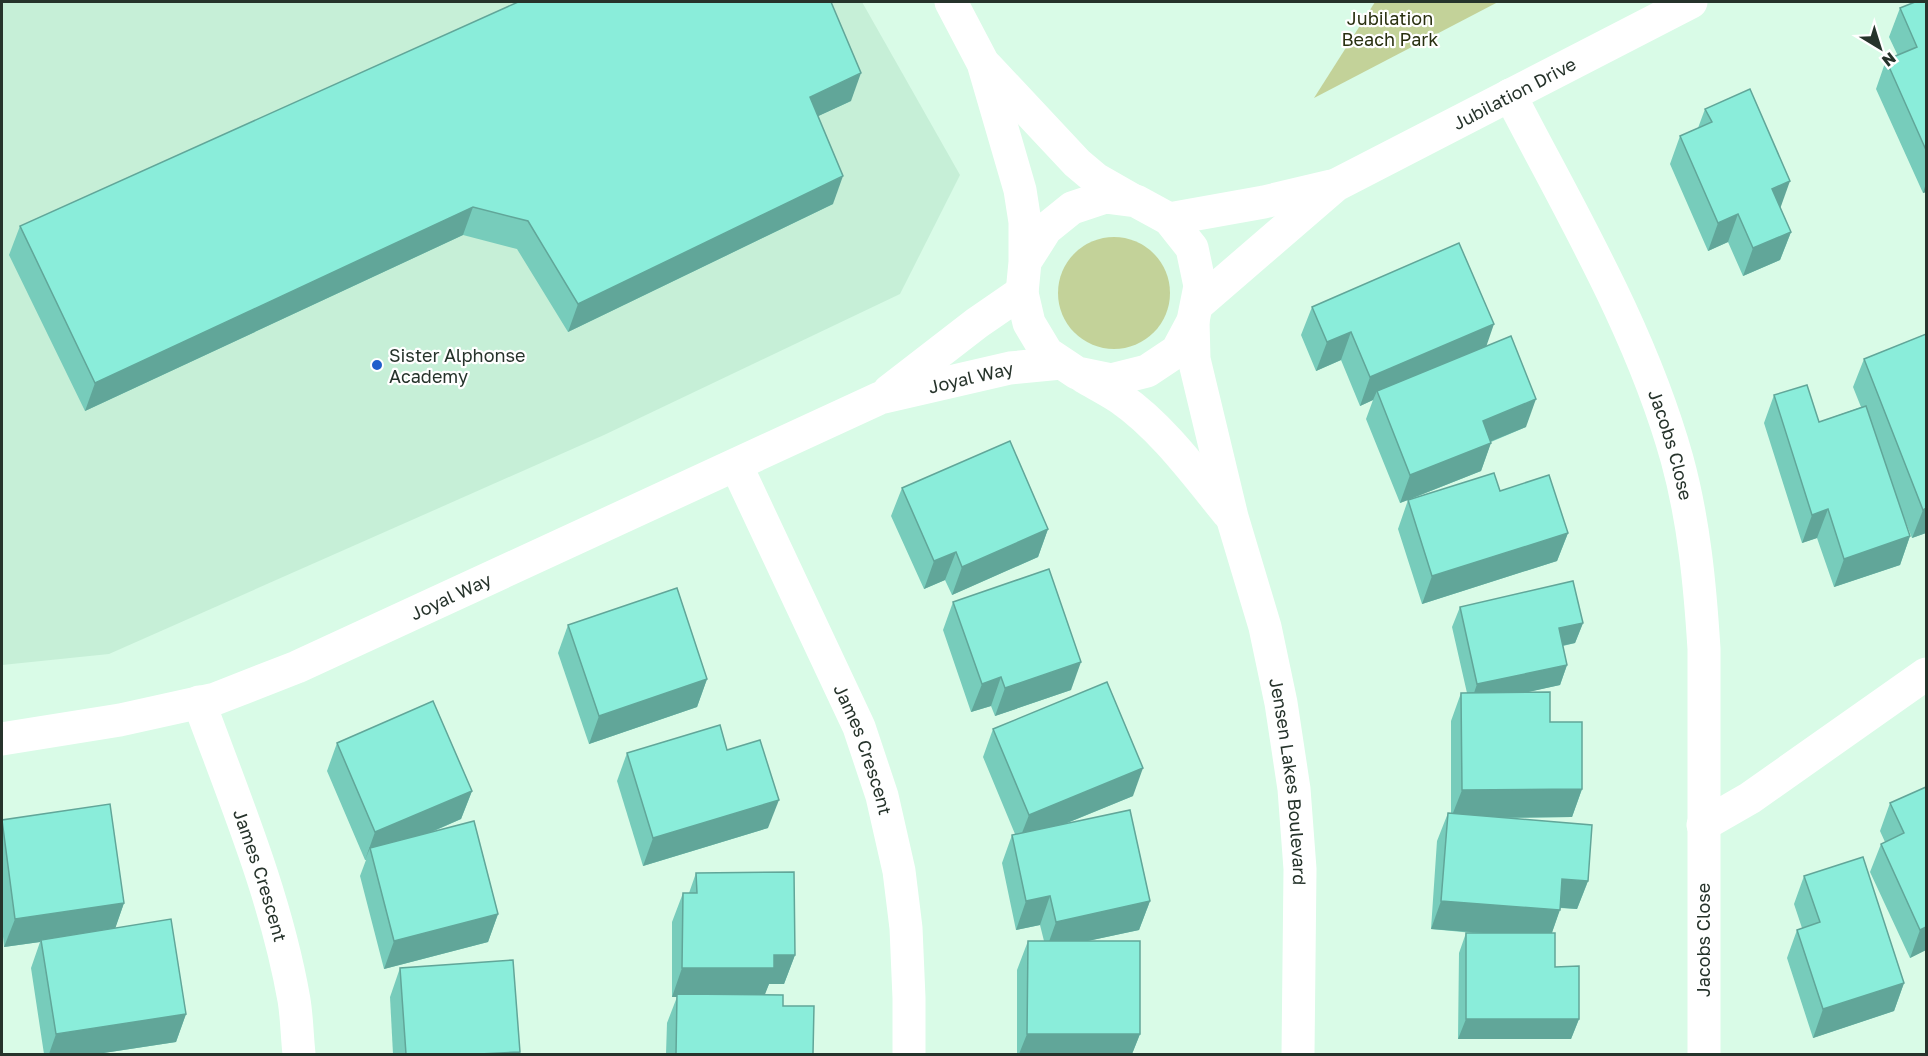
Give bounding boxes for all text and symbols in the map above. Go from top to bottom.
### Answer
park label: Jubilation Beach Park [1341,7,1439,50]
north arrow [1850,18,1910,78]
text: N [1878,48,1900,71]
street label: Jubilation Drive [1449,52,1579,134]
place label: Sister Alphonse Academy [389,344,526,387]
street label: Joyal Way [926,357,1016,398]
marker: Sister Alphonse Academy [370,358,384,372]
street label: Jacobs Close [1644,386,1697,502]
street label: Joyal Way [407,568,495,624]
street label: Jensen Lakes Boulevard [1265,676,1311,885]
street label: James Crescent [829,680,897,817]
street label: James Crescent [229,806,292,944]
street label: Jacobs Close [1692,883,1714,997]

